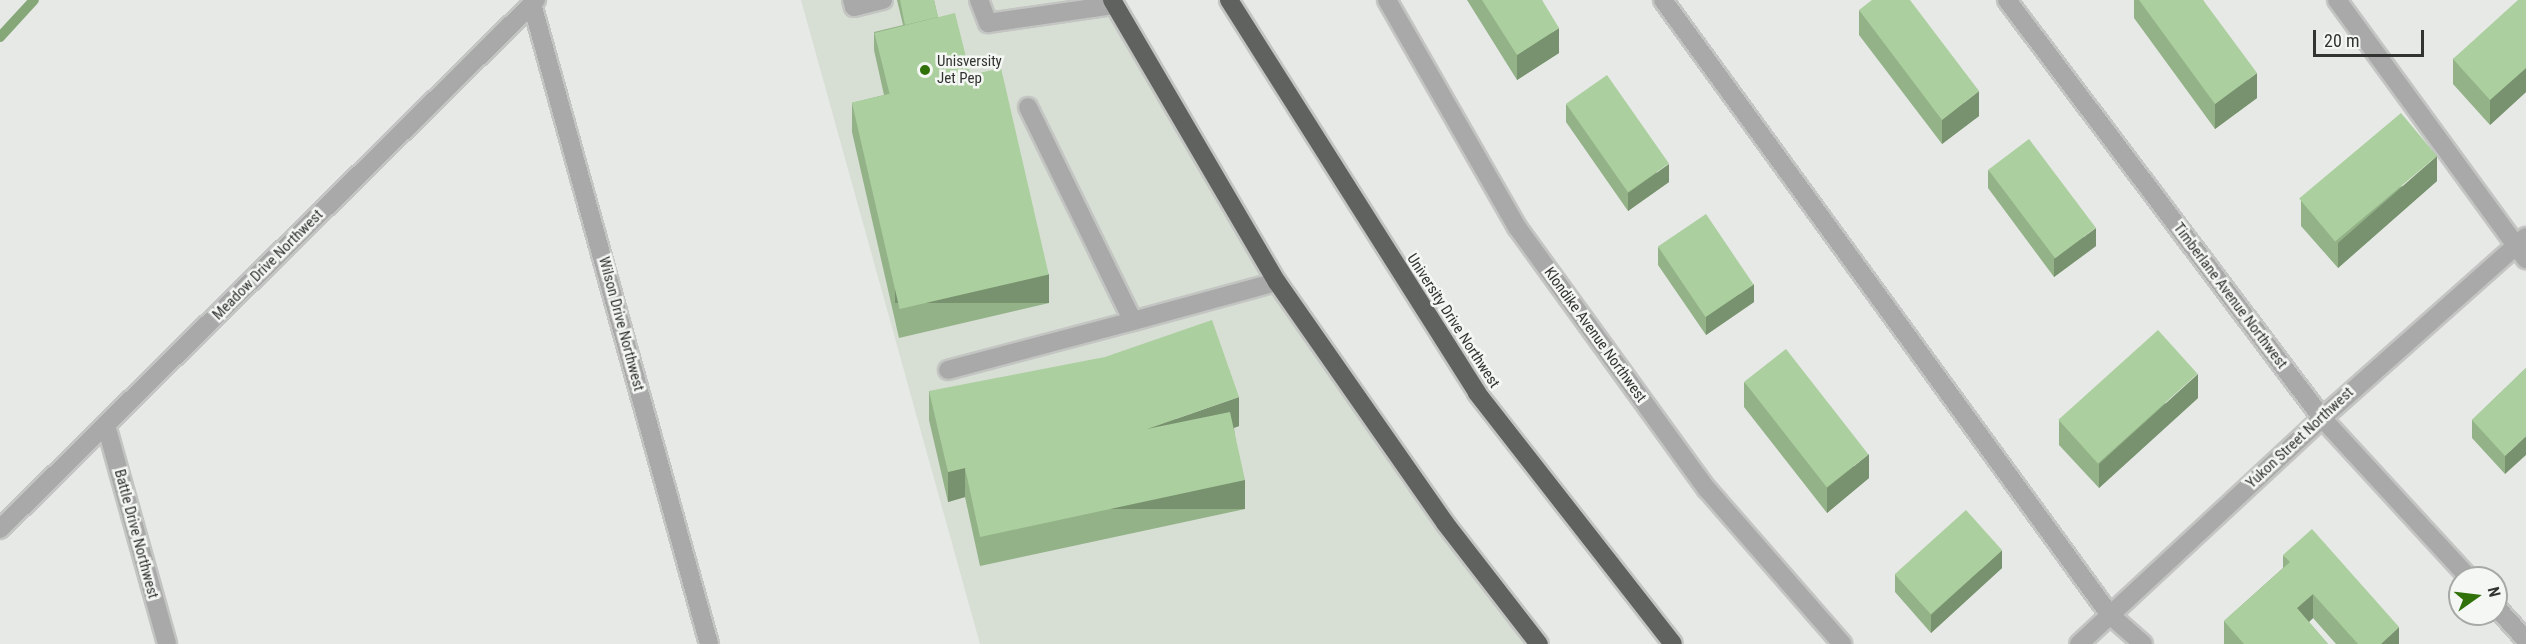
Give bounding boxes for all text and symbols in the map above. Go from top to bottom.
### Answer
scale bar [2316,18,2427,56]
text: 20 m [2324,30,2359,51]
place label: Unisversity Jet Pep [937,52,1002,87]
marker: Unisversity Jet Pep [918,63,932,77]
street label: Meadow Drive Northwest [209,206,327,324]
street label: Timberlane Avenue Northwest [2169,219,2291,373]
street label: University Drive Northwest [1403,251,1503,391]
street label: Wilson Drive Northwest [594,255,648,393]
street label: Klondike Avenue Northwest [1540,264,1650,406]
street label: Yukon Street Northwest [2243,384,2357,492]
street label: Battle Drive Northwest [110,467,162,601]
north arrow [2448,566,2508,626]
text: N [2484,585,2504,599]

